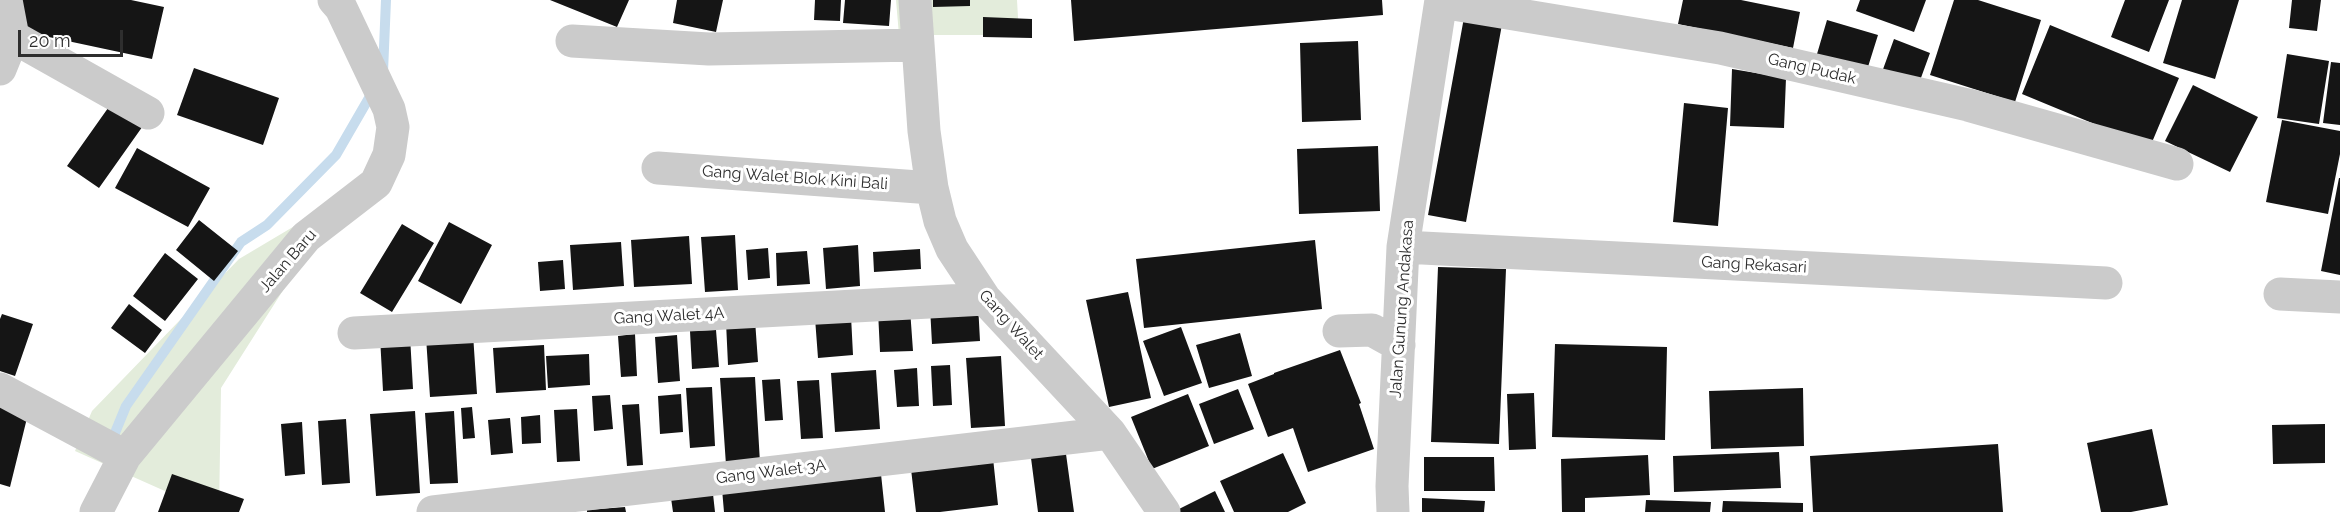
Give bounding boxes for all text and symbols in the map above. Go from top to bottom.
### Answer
scale bar [21,18,126,56]
text: 20 m [29,30,71,51]
street label: Gang Pudak [1766,50,1858,88]
street label: Gang Walet Blok Kini Bali [701,162,889,194]
street label: Jalan Gunung Andakasa [1386,219,1418,399]
street label: Jalan Baru [255,226,321,296]
street label: Gang Rekasari [1701,253,1807,277]
street label: Gang Walet [975,286,1047,364]
street label: Gang Walet 4A [613,304,725,328]
street label: Gang Walet 3A [715,456,827,488]

